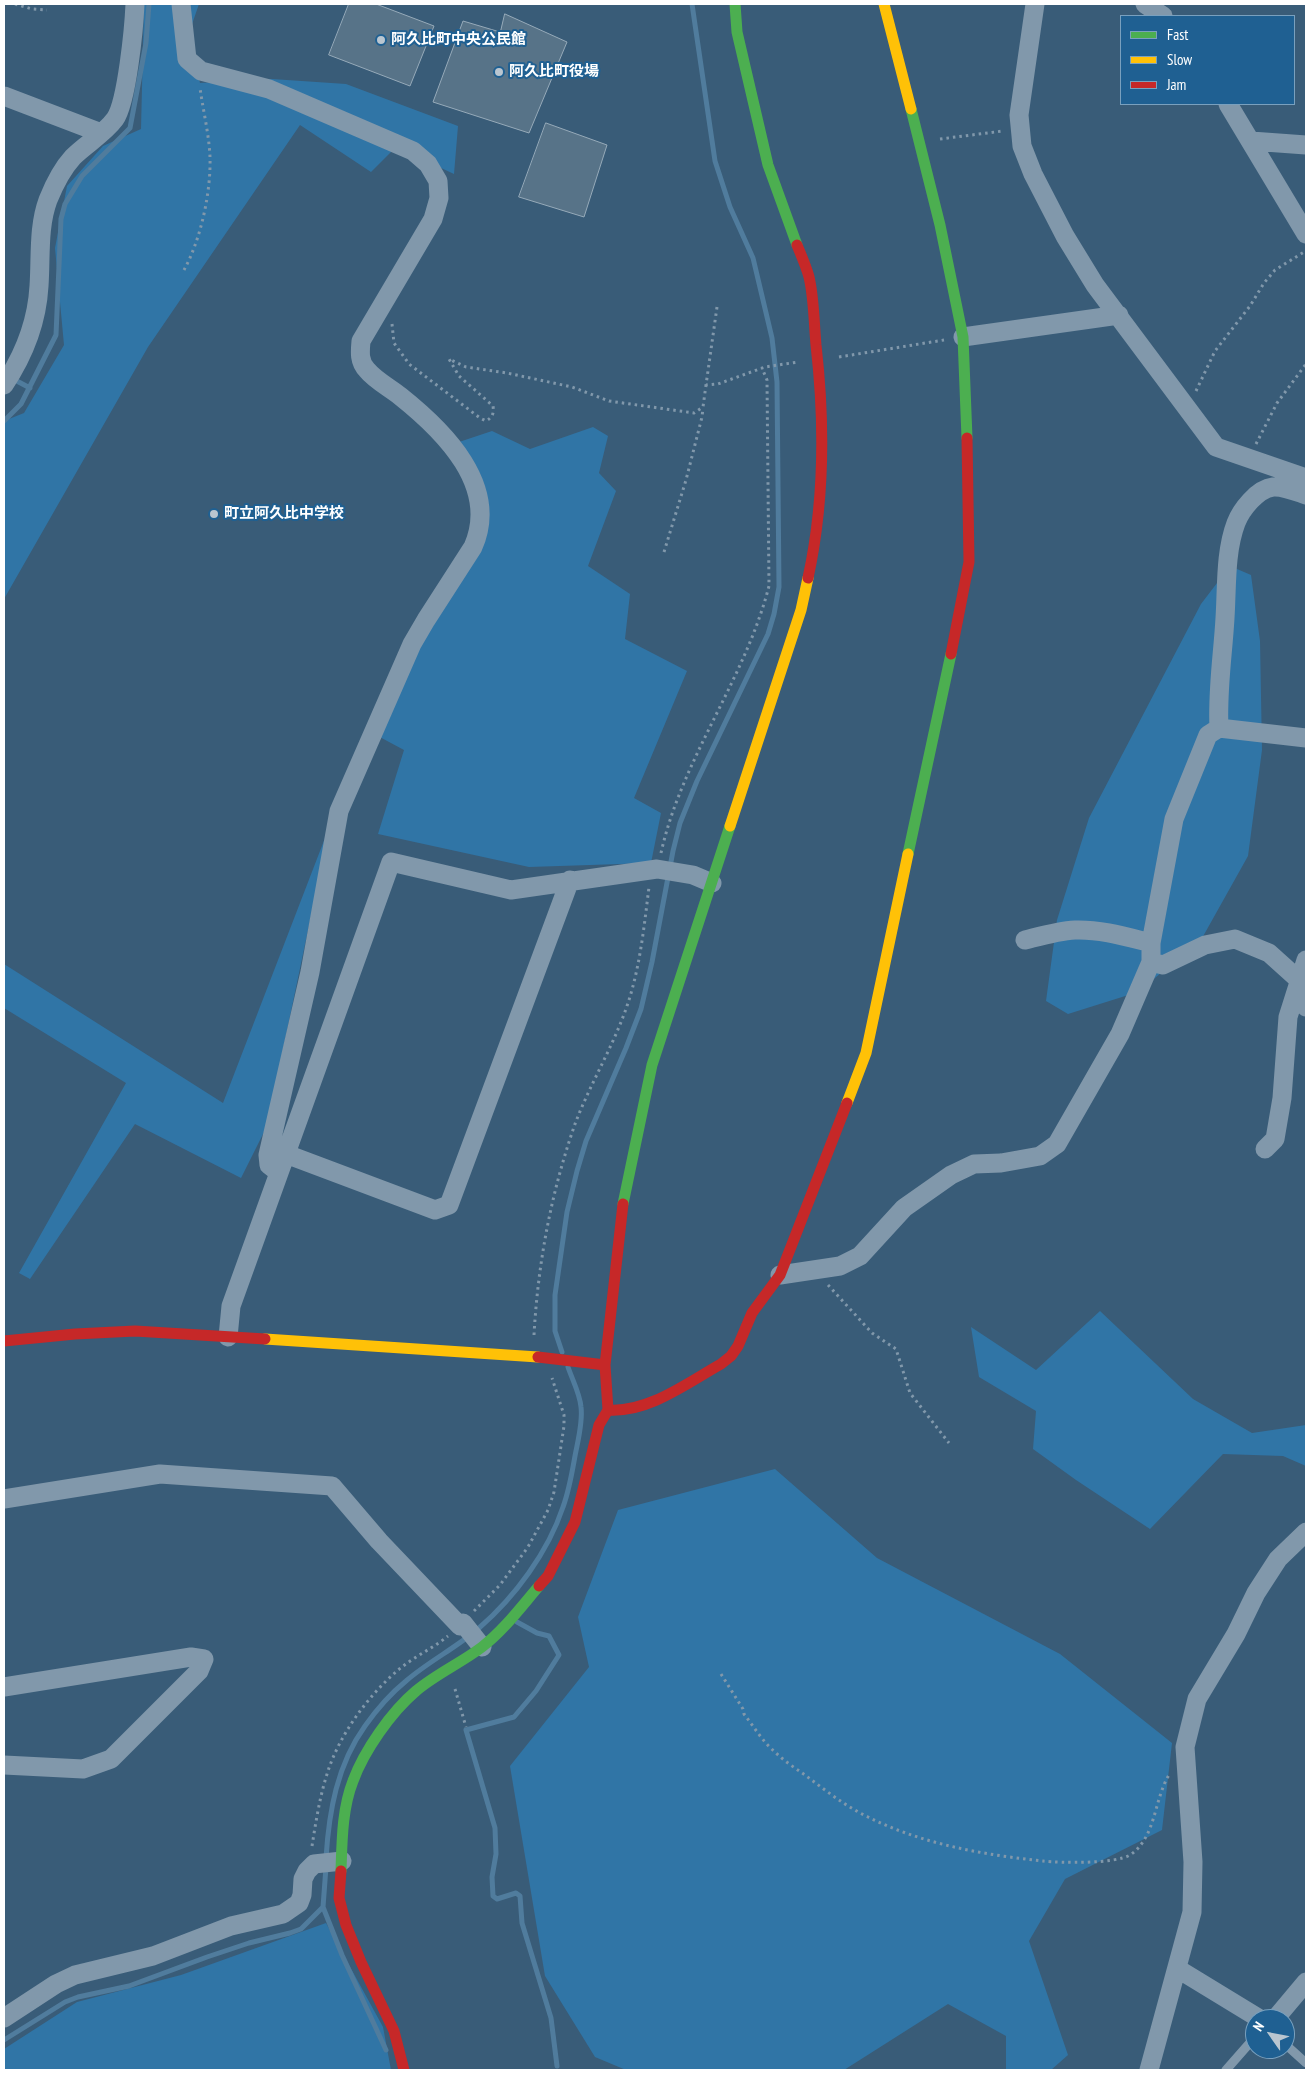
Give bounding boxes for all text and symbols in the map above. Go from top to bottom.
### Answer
legend [1120,15,1295,105]
text: Fast [1167,25,1188,44]
place label: 阿久比町中央公民館 [391,31,526,49]
marker: 阿久比町中央公民館 [375,34,387,46]
text: Slow [1167,50,1192,69]
place label: 阿久比町役場 [509,63,599,81]
marker: 阿久比町役場 [493,66,505,78]
text: Jam [1167,75,1186,94]
place label: 町立阿久比中学校 [224,505,344,523]
marker: 町立阿久比中学校 [208,508,220,520]
north arrow [1245,2009,1295,2059]
text: N [1249,2018,1268,2034]

